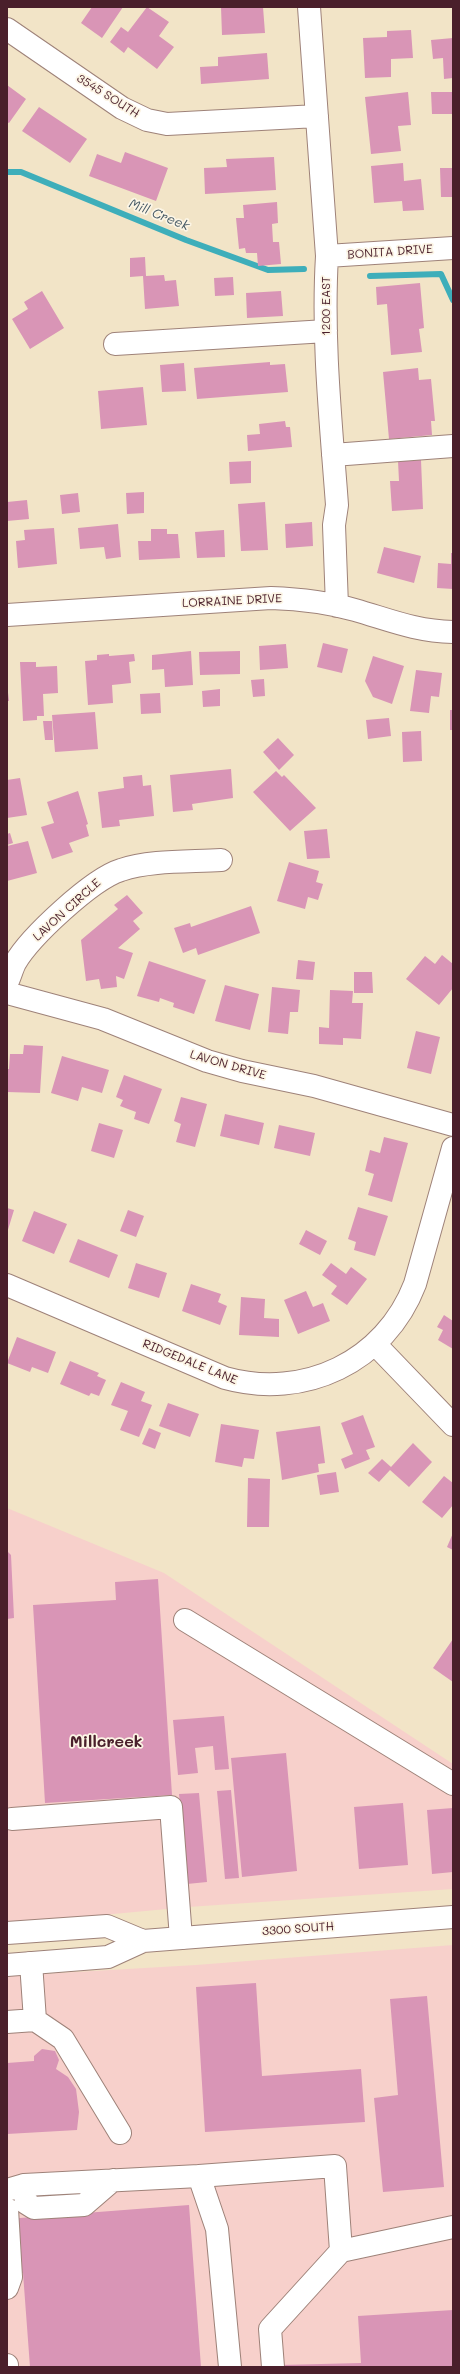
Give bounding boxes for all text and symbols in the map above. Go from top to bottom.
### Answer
street label: 3545 SOUTH [74,71,142,121]
water label: Mill Creek [126,196,192,234]
street label: BONITA DRIVE [347,242,433,262]
street label: 1200 EAST [319,276,333,336]
street label: LORRAINE DRIVE [182,591,282,611]
street label: LAVON CIRCLE [30,876,104,944]
street label: LAVON DRIVE [188,1047,268,1083]
street label: RIDGEDALE LANE [141,1336,239,1388]
district label: Millcreek [70,1732,142,1752]
street label: 3300 SOUTH [261,1919,335,1939]

